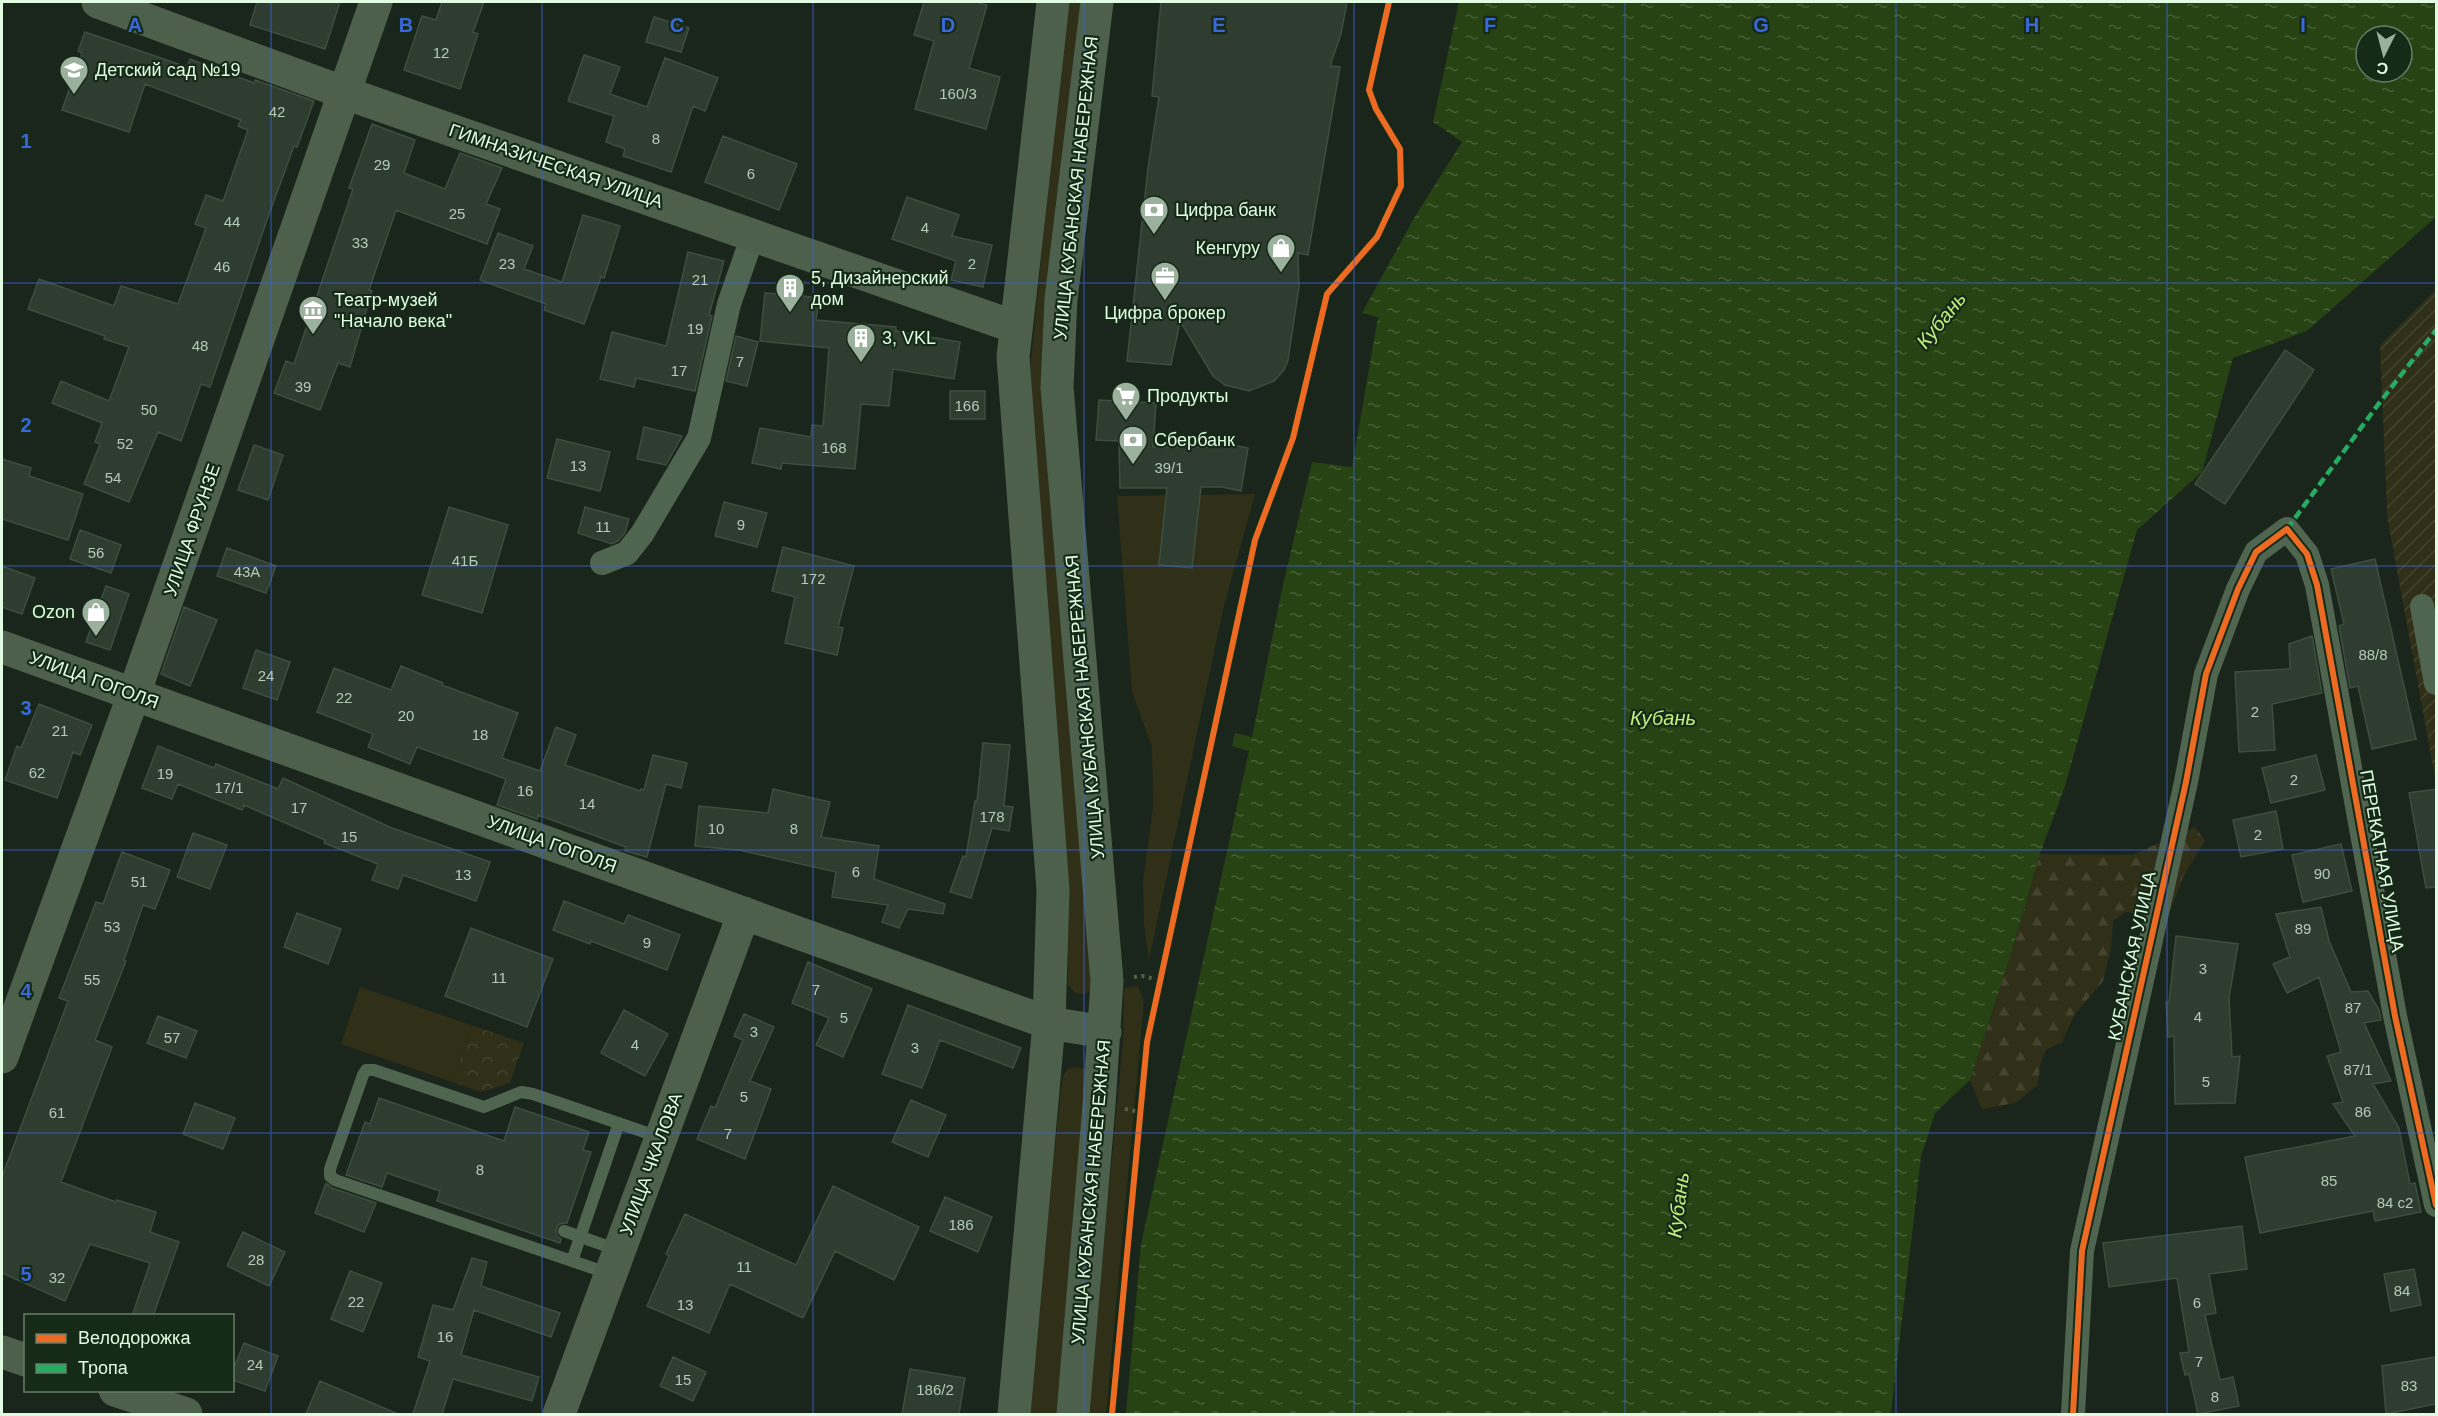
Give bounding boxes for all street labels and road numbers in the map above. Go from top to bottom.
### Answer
street label: УЛИЦА КУБАНСКАЯ НАБЕРЕЖНАЯ [1050,35,1102,341]
street label: ГИМНАЗИЧЕСКАЯ УЛИЦА [447,120,665,212]
street label: УЛИЦА ФРУНЗЕ [160,461,224,599]
street label: УЛИЦА КУБАНСКАЯ НАБЕРЕЖНАЯ [1062,554,1108,860]
street label: УЛИЦА ГОГОЛЯ [27,647,161,713]
street label: ПЕРЕКАТНАЯ УЛИЦА [2356,768,2408,954]
street label: УЛИЦА ГОГОЛЯ [485,811,619,877]
street label: КУБАНСКАЯ УЛИЦА [2104,869,2160,1043]
street label: УЛИЦА КУБАНСКАЯ НАБЕРЕЖНАЯ [1068,1039,1114,1345]
street label: УЛИЦА ЧКАЛОВА [616,1090,686,1238]

